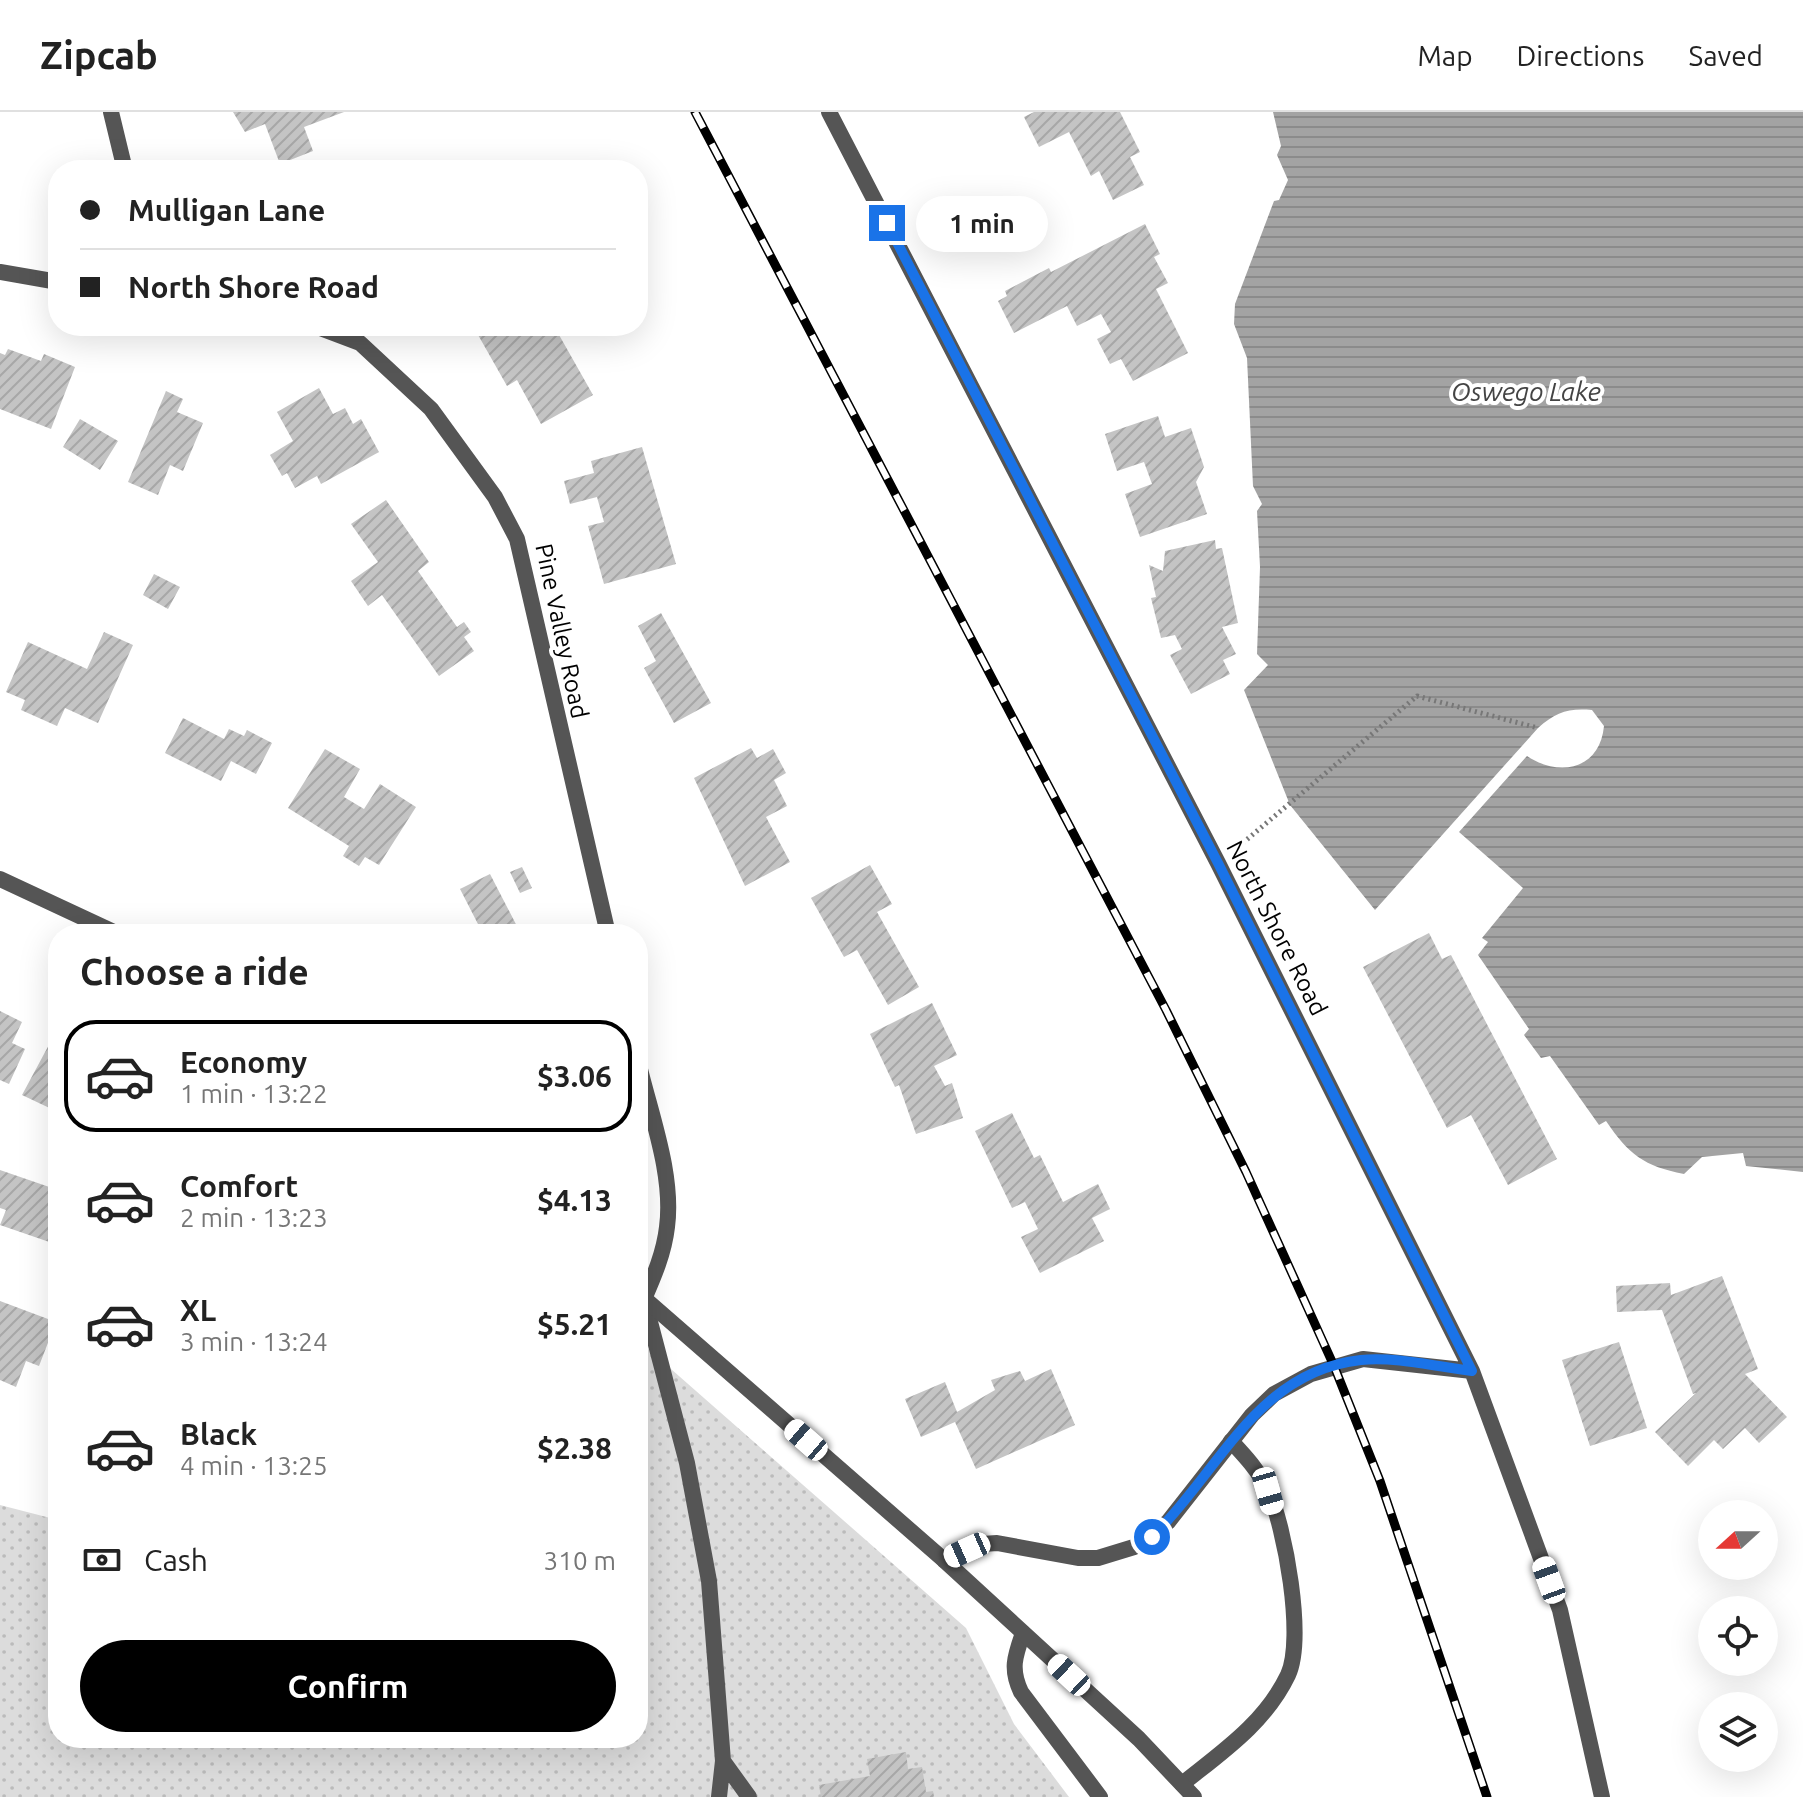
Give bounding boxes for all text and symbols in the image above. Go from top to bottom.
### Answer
text: Zipcab [40,34,158,76]
text: Map [1417,40,1473,71]
text: Directions [1517,40,1644,71]
text: Saved [1688,40,1763,71]
text: Mulligan Lane [128,193,325,227]
callout: 1 min [915,195,1047,251]
route end [869,205,905,241]
text: 1 min [949,209,1015,238]
text: North Shore Road [128,270,379,304]
water label: Oswego Lake [1451,377,1601,406]
street label: Pine Valley Road [530,541,594,721]
street label: North Shore Road [1221,836,1333,1020]
text: Choose a ride [80,951,309,992]
icon: car [84,1040,156,1112]
text: Economy [180,1045,307,1079]
text: $3.06 [537,1059,612,1093]
text: 1 min · 13:22 [180,1079,328,1108]
icon: car [84,1164,156,1236]
text: Comfort [180,1169,298,1203]
text: $4.13 [537,1183,612,1217]
text: 2 min · 13:23 [180,1203,328,1232]
icon: car [84,1288,156,1360]
text: XL [180,1293,216,1327]
text: $5.21 [537,1307,612,1341]
text: 3 min · 13:24 [180,1327,328,1356]
icon: car [84,1412,156,1484]
car [780,1415,832,1465]
text: Black [180,1417,257,1451]
text: $2.38 [537,1431,612,1465]
text: 4 min · 13:25 [180,1451,328,1480]
car [1250,1465,1286,1517]
north arrow [1698,1500,1778,1580]
map controls [1698,1500,1778,1772]
route start [1134,1519,1170,1555]
car [940,1529,994,1571]
icon: cash [80,1538,124,1582]
text: Cash [144,1543,208,1577]
text: 310 m [544,1546,616,1575]
car [1530,1553,1568,1607]
button: locate [1698,1596,1778,1676]
button: Confirm [80,1640,616,1732]
car [1043,1650,1095,1700]
button: layers [1698,1692,1778,1772]

